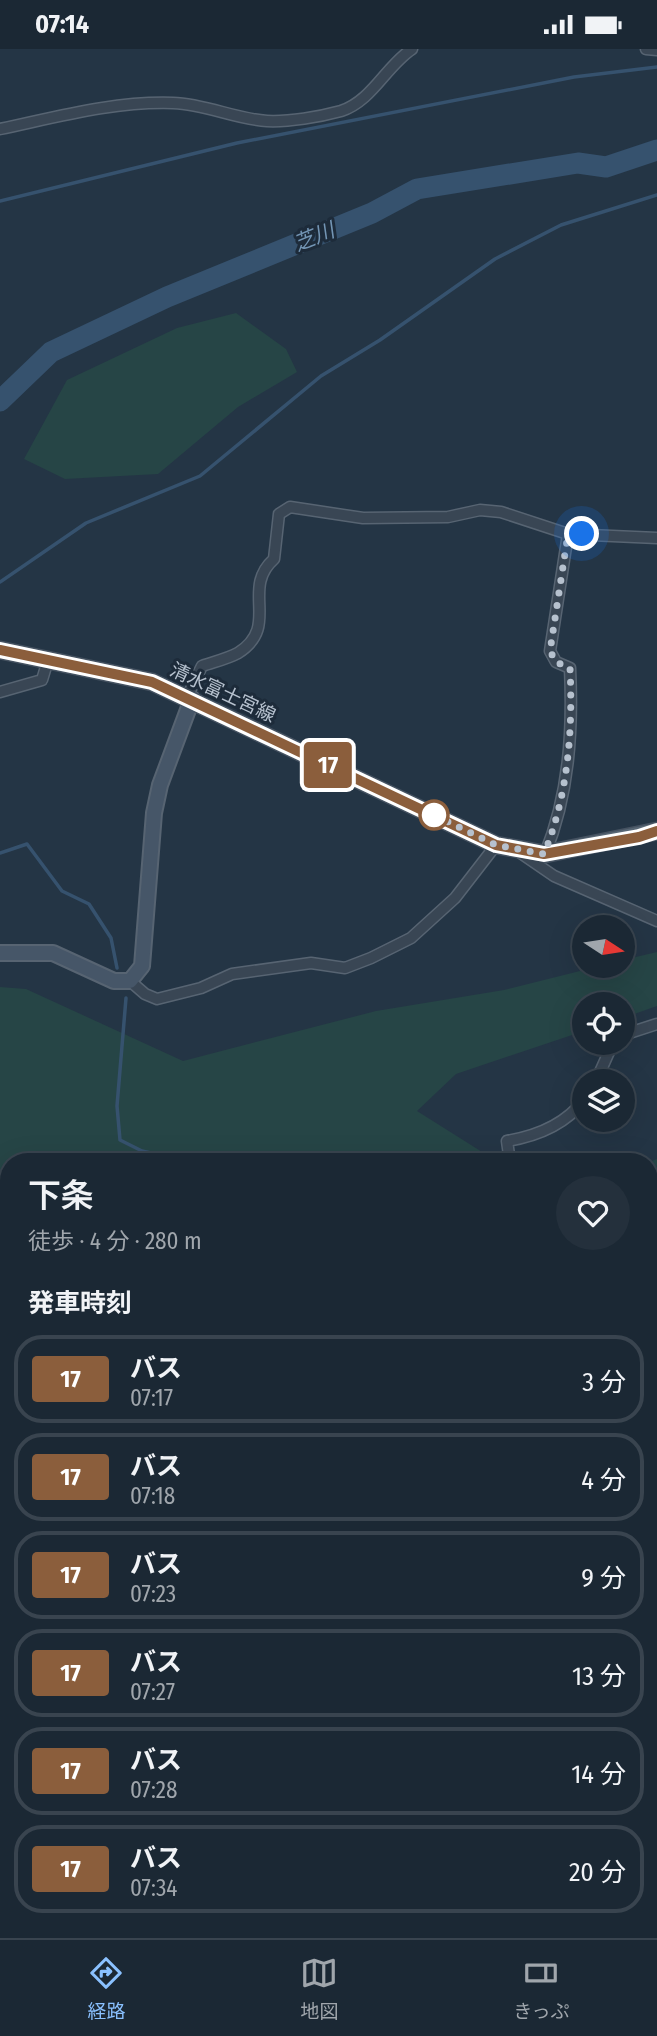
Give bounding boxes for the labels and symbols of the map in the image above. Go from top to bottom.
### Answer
water label: 芝川 [290,216,340,257]
your location [564,516,599,551]
street label: 清水富士宮線 [166,658,279,727]
line badge: 17 [296,742,360,788]
unlabelled marker [419,800,449,830]
north arrow [572,915,635,978]

